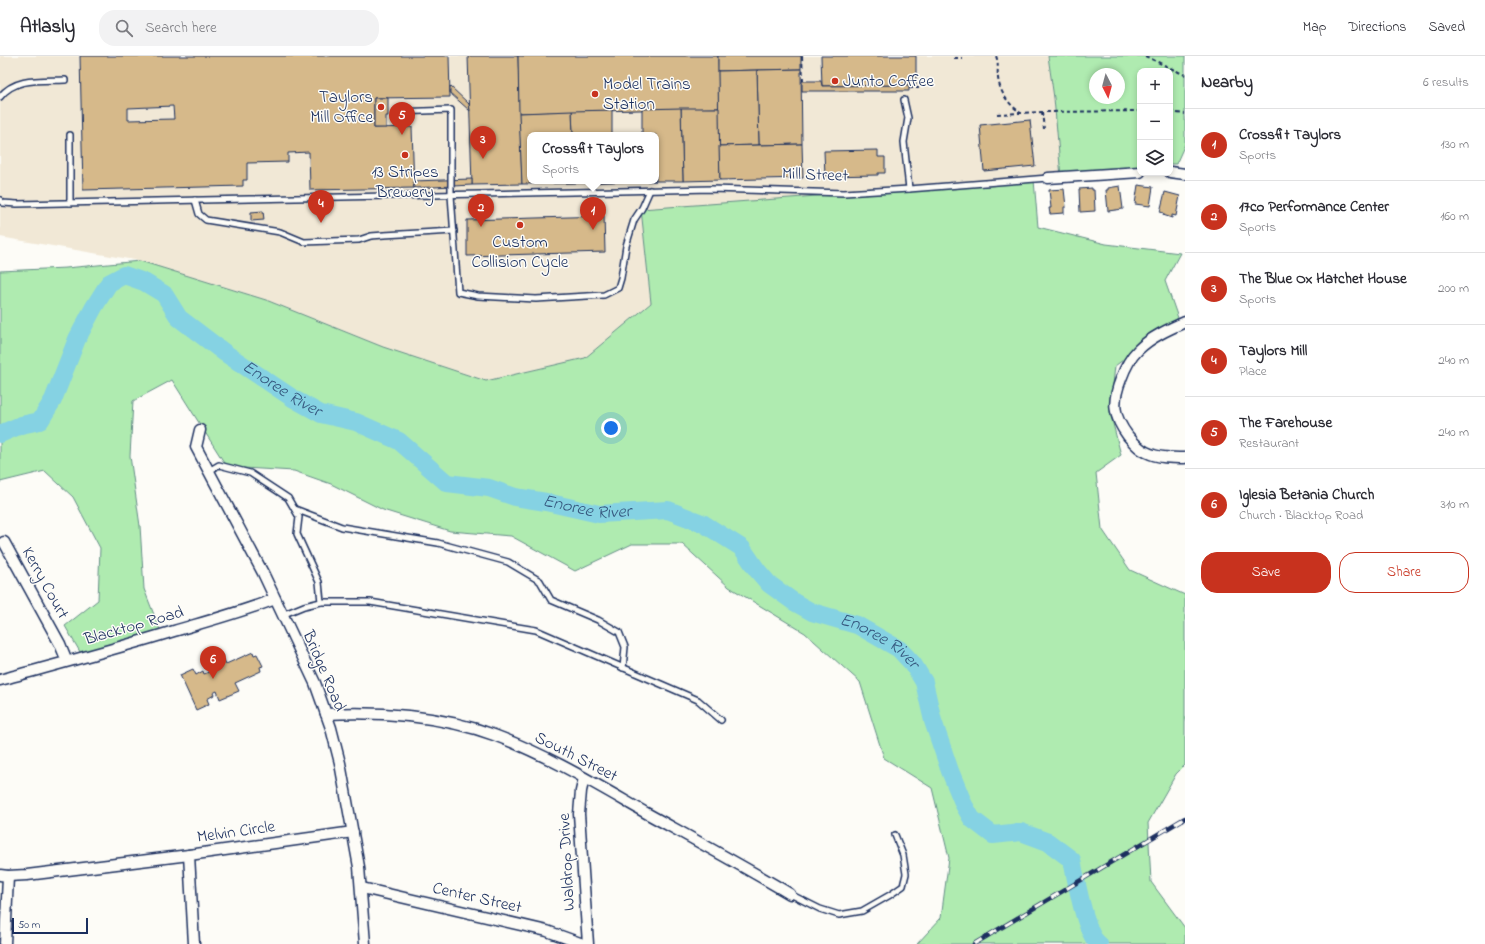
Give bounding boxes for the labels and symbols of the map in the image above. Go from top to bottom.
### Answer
north arrow [1089,68,1125,104]
place label: Junto Coffee [843,69,934,94]
place label: Model Trains Station [603,72,691,117]
marker: Junto Coffee [830,76,840,86]
place label: Taylors Mill Office [310,85,373,130]
marker: Model Trains Station [590,89,600,99]
marker: Taylors Mill Office [376,102,386,112]
pin: 5 [389,102,415,135]
pin: 3 [470,126,496,159]
marker: 13 Stripes Brewery [400,150,410,160]
place label: 13 Stripes Brewery [371,160,439,206]
street label: Mill Street [781,161,849,189]
pin: 4 [308,190,334,223]
pin: 2 [468,194,494,227]
pin: 1 [580,197,606,230]
marker: Custom Collision Cycle [515,220,525,230]
place label: Custom Collision Cycle [472,230,569,276]
water label: Enoree River [236,355,328,426]
your location [601,418,621,438]
water label: Enoree River [540,489,634,527]
street label: Kerry Court [14,542,75,624]
street label: Blacktop Road [80,600,187,652]
water label: Enoree River [836,608,927,676]
street label: Bridge Road [293,626,352,717]
pin: 6 [200,646,226,679]
street label: South Street [530,725,622,789]
street label: Waldrop Drive [552,812,582,912]
street label: Melvin Circle [195,814,277,850]
street label: Center Street [430,876,524,920]
scale bar [12,916,88,935]

